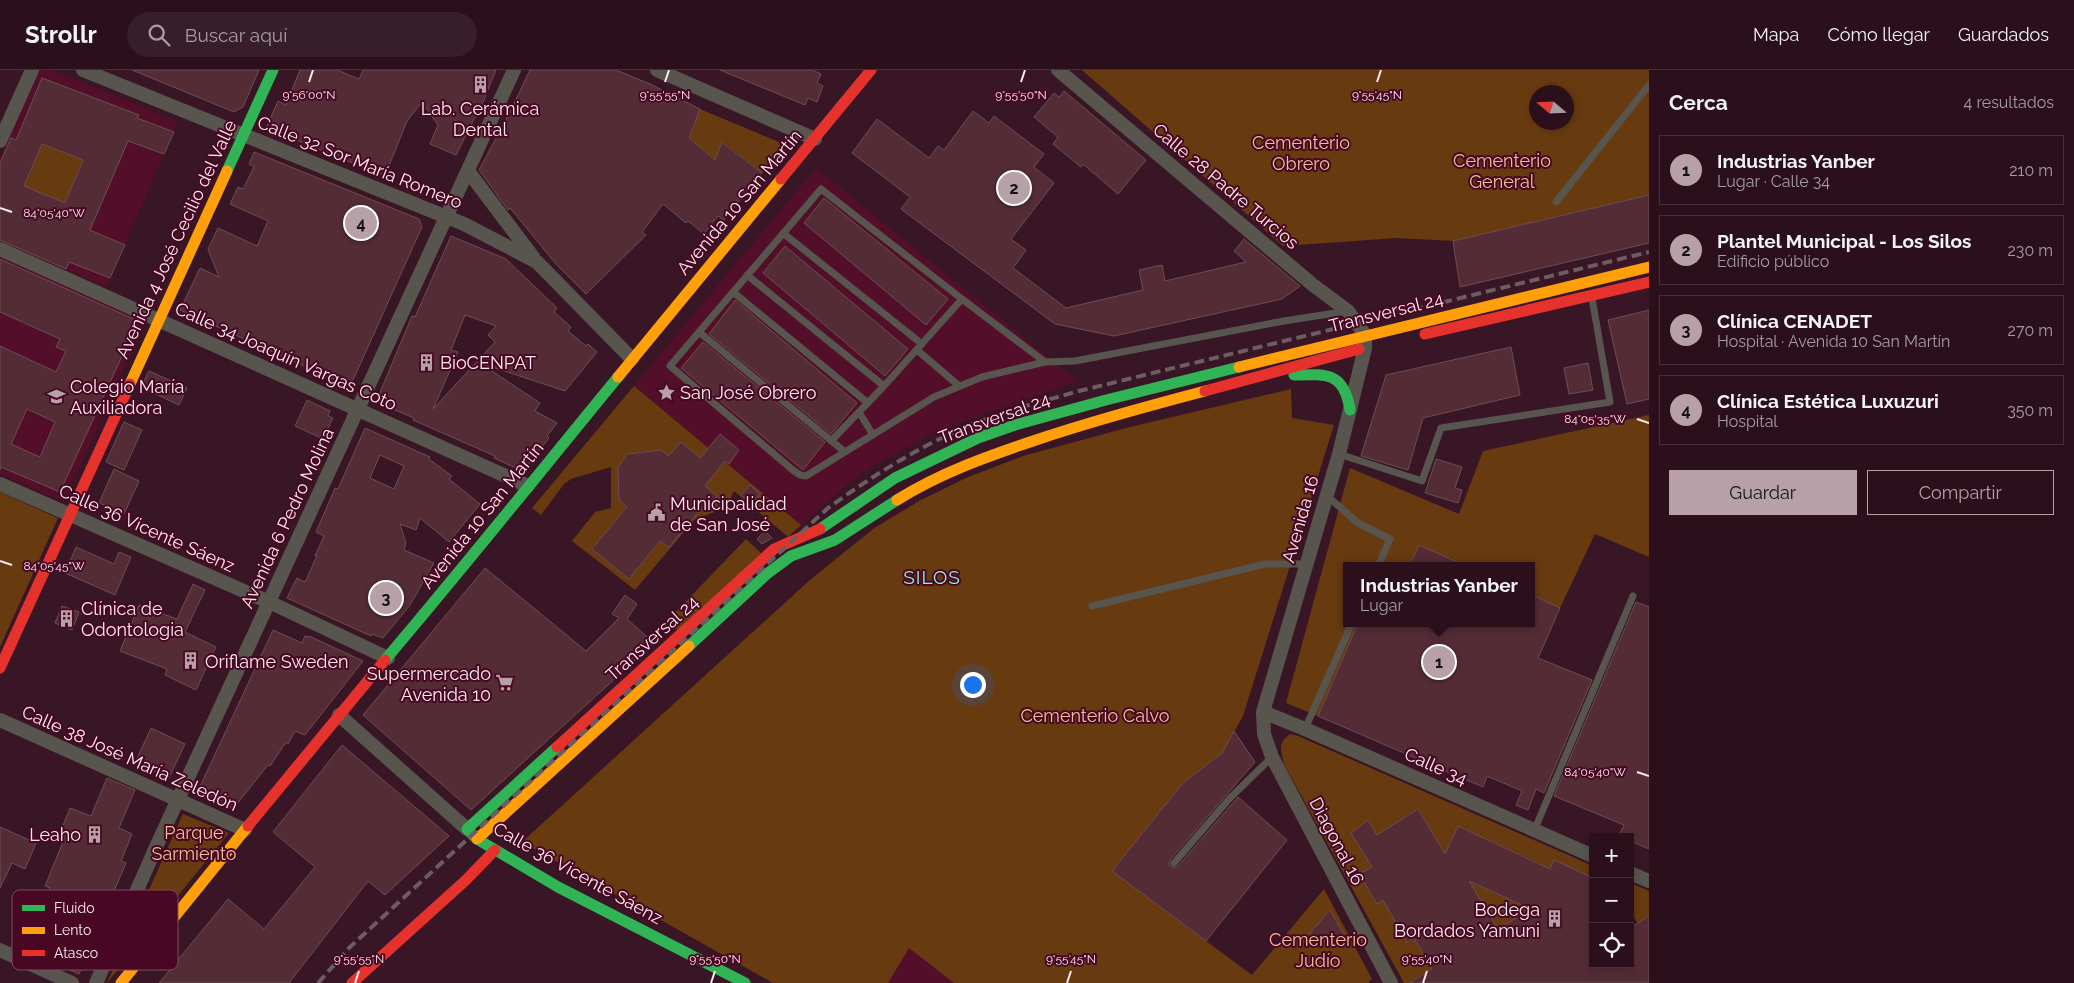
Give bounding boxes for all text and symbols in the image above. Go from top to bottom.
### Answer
search box [127,12,477,57]
text: Strollr [25,20,97,49]
icon: search [145,21,173,49]
text: Buscar aquí [185,24,287,46]
text: Mapa [1753,24,1799,45]
text: Cómo llegar [1827,24,1930,45]
text: Guardados [1958,24,2049,45]
building icon: Lab. Cerámica Dental [470,75,490,95]
north arrow [1529,85,1574,130]
text: 9°56'00"N [282,88,336,102]
text: 9°55'55"N [640,88,690,102]
text: 9°55'50"N [995,88,1047,102]
text: 9°55'45"N [1352,88,1402,102]
text: Cerca [1669,90,1728,115]
text: 4 resultados [1964,93,2054,112]
place label: Lab. Cerámica Dental [421,98,539,140]
street label: Calle 32 Sor María Romero [255,111,466,213]
street label: Avenida 4 José Cecilio del Valle [111,116,241,362]
street label: Calle 28 Padre Turcios [1149,119,1303,253]
street label: Avenida 10 San Martín [672,125,806,279]
park label: Cementerio Obrero [1252,132,1350,174]
park label: Cementerio General [1453,150,1551,192]
text: Industrias Yanber [1717,150,1875,172]
text: 1 [1682,161,1690,180]
text: 210 m [2009,161,2053,180]
pin: 2 [998,169,1030,207]
text: Lugar · Calle 34 [1717,172,1830,191]
pin: 4 [345,204,377,242]
text: 84°05'40"W [23,206,85,220]
text: Plantel Municipal - Los Silos [1717,230,1971,252]
text: 2 [1681,241,1691,260]
text: 230 m [2008,241,2053,260]
text: Edificio público [1717,252,1829,271]
street label: Transversal 24 [1327,288,1446,336]
street label: Calle 34 Joaquín Vargas Coto [172,297,400,415]
text: Clínica CENADET [1717,310,1872,332]
text: 3 [1682,321,1690,340]
text: 270 m [2008,321,2053,340]
text: Hospital · Avenida 10 San Martín [1717,332,1950,351]
building icon: BioCENPAT [416,352,436,372]
place label: BioCENPAT [440,352,536,373]
place label: Colegio María Auxiliadora [70,376,184,418]
place icon: San José Obrero [656,382,676,402]
place label: San José Obrero [680,382,817,403]
school or university icon: Colegio María Auxiliadora [46,386,66,406]
street label: Transversal 24 [935,388,1053,448]
text: Clínica Estética Luxuzuri [1717,390,1939,412]
text: 4 [1681,401,1691,420]
text: 350 m [2007,401,2053,420]
text: 84°05'35"W [1564,412,1626,426]
text: Hospital [1717,412,1778,431]
street label: Avenida 6 Pedro Molina [236,425,338,611]
street label: Avenida 10 San Martín [416,437,548,593]
button: Guardar [1669,470,1857,515]
button: Compartir [1867,470,2054,515]
street label: Avenida 16 [1278,473,1323,565]
street label: Calle 36 Vicente Sáenz [56,480,238,576]
place label: Municipalidad de San José [670,493,787,535]
public building icon: Municipalidad de San José [646,503,666,523]
text: 84°05'45"W [24,559,85,573]
popup [1343,562,1535,627]
district label: SILOS [903,566,961,588]
text: Industrias Yanber [1360,574,1518,596]
pin: 3 [370,579,402,617]
street label: Transversal 24 [601,591,703,685]
text: Lugar [1360,596,1403,615]
place label: Clínica de Odontologia [81,598,184,640]
building icon: Clínica de Odontologia [57,608,77,628]
pin: 1 [1423,643,1455,681]
building icon: Oriflame Sweden [181,651,201,671]
place label: Oriflame Sweden [205,651,348,672]
place label: Supermercado Avenida 10 [367,663,491,705]
your location [960,672,986,698]
supermarket icon: Supermercado Avenida 10 [495,673,515,693]
street label: Calle 38 José María Zeledón [19,701,241,815]
park label: Cementerio Calvo [1020,705,1170,726]
street label: Calle 34 [1401,743,1471,789]
text: 84°05'40"W [1564,765,1626,779]
street label: Diagonal 16 [1305,794,1369,889]
street label: Calle 36 Vicente Sáenz [490,818,666,928]
park label: Parque Sarmiento [151,822,237,864]
place label: Leaho [29,824,81,845]
building icon: Leaho [85,824,105,844]
map controls [1589,833,1634,968]
button: + [1589,833,1634,878]
button: − [1589,878,1634,923]
legend [12,890,178,970]
place label: Bodega Bordados Yamuni [1394,899,1540,941]
text: Fluido [54,900,94,916]
building icon: Bodega Bordados Yamuni [1544,909,1564,929]
text: Lento [54,922,91,938]
button: locate [1589,923,1634,968]
park label: Cementerio Judío [1269,929,1367,971]
text: Atasco [54,945,98,961]
text: 9°55'55"N [334,952,384,966]
text: 9°55'50"N [689,952,741,966]
text: 9°55'45"N [1046,952,1096,966]
text: 9°55'40"N [1402,952,1452,966]

